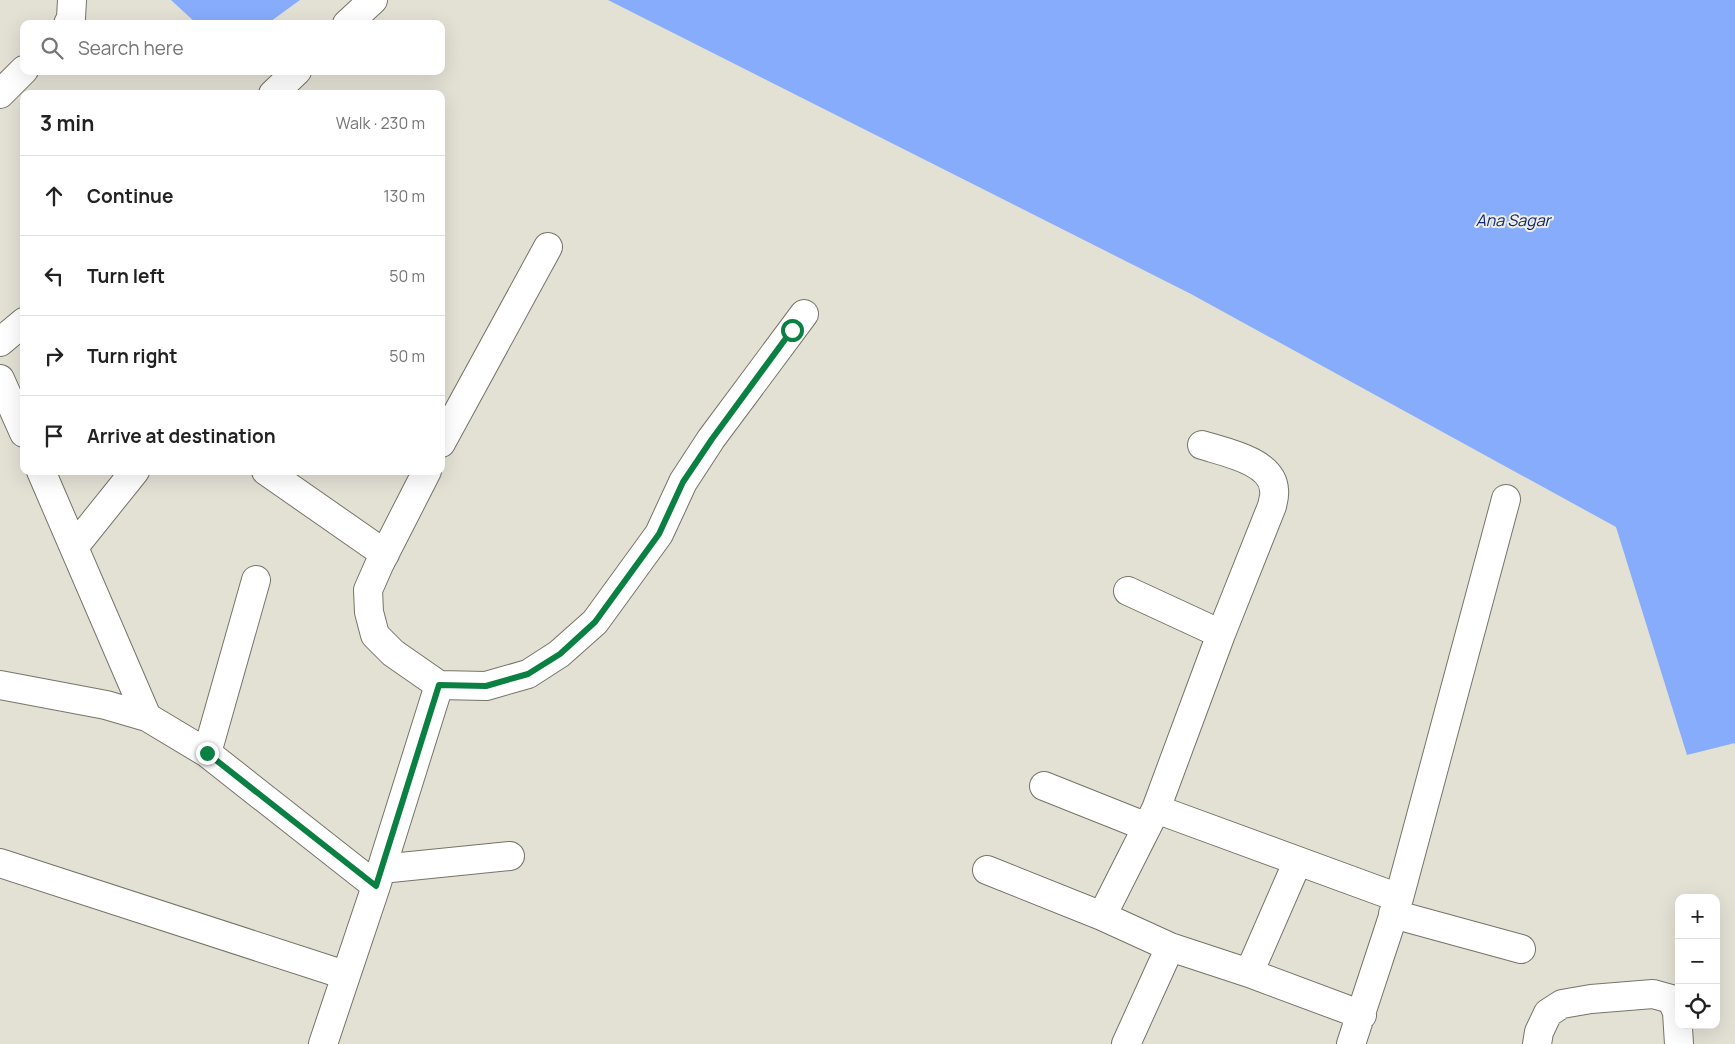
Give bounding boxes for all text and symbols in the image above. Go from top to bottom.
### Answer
search box [20,20,445,75]
icon: search [38,34,66,62]
text: Search here [78,35,184,61]
text: 3 min [40,109,94,137]
text: Walk · 230 m [336,112,425,134]
icon: ahead [40,182,68,210]
text: Continue [87,183,173,209]
text: 130 m [383,185,425,207]
water label: Ana Sagar [1476,209,1553,231]
icon: left [40,262,68,290]
text: Turn left [87,263,165,289]
text: 50 m [389,265,425,287]
route start [781,319,804,342]
icon: right [40,342,68,370]
text: Turn right [87,343,177,369]
text: 50 m [389,345,425,367]
icon: arrive [40,422,68,450]
text: Arrive at destination [87,423,276,449]
route end [196,742,219,765]
map controls [1675,894,1720,1029]
button: + [1675,894,1720,939]
button: − [1675,939,1720,984]
button: locate [1675,984,1720,1029]

